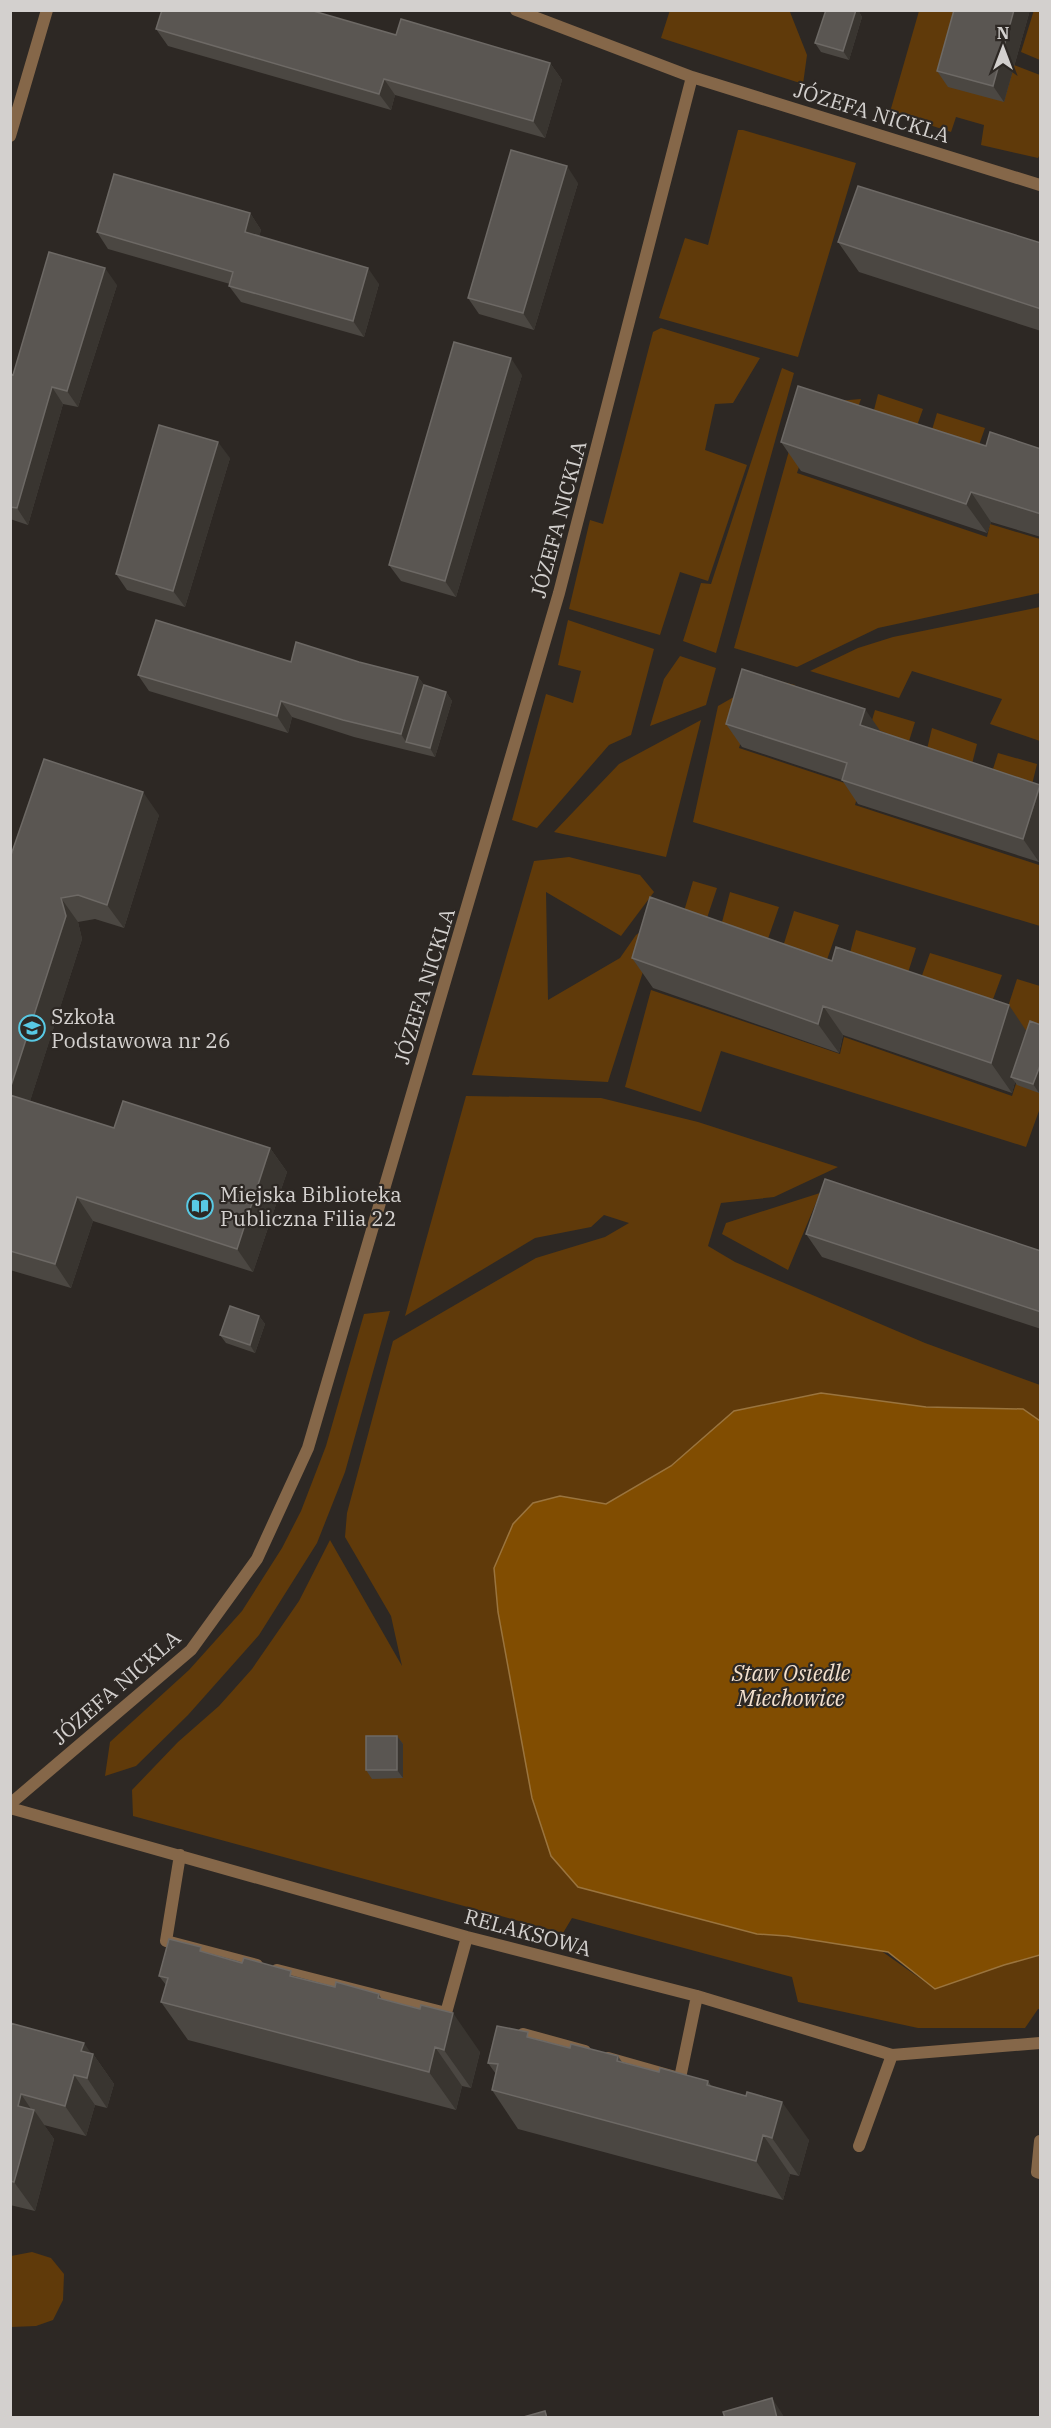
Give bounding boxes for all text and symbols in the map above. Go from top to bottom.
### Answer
north arrow [973,18,1033,78]
text: N [997,23,1009,43]
street label: JÓZEFA NICKLA [791,75,954,149]
street label: JÓZEFA NICKLA [524,437,593,601]
street label: JÓZEFA NICKLA [387,904,461,1067]
place label: Szkoła Podstawowa nr 26 [51,1002,231,1054]
school or university icon: Szkoła Podstawowa nr 26 [17,1013,47,1043]
place label: Miejska Biblioteka Publiczna Filia 22 [220,1180,402,1232]
library icon: Miejska Biblioteka Publiczna Filia 22 [185,1191,215,1221]
street label: JÓZEFA NICKLA [46,1623,187,1751]
water label: Staw Osiedle Miechowice [731,1658,851,1712]
street label: RELAKSOWA [461,1902,595,1963]

